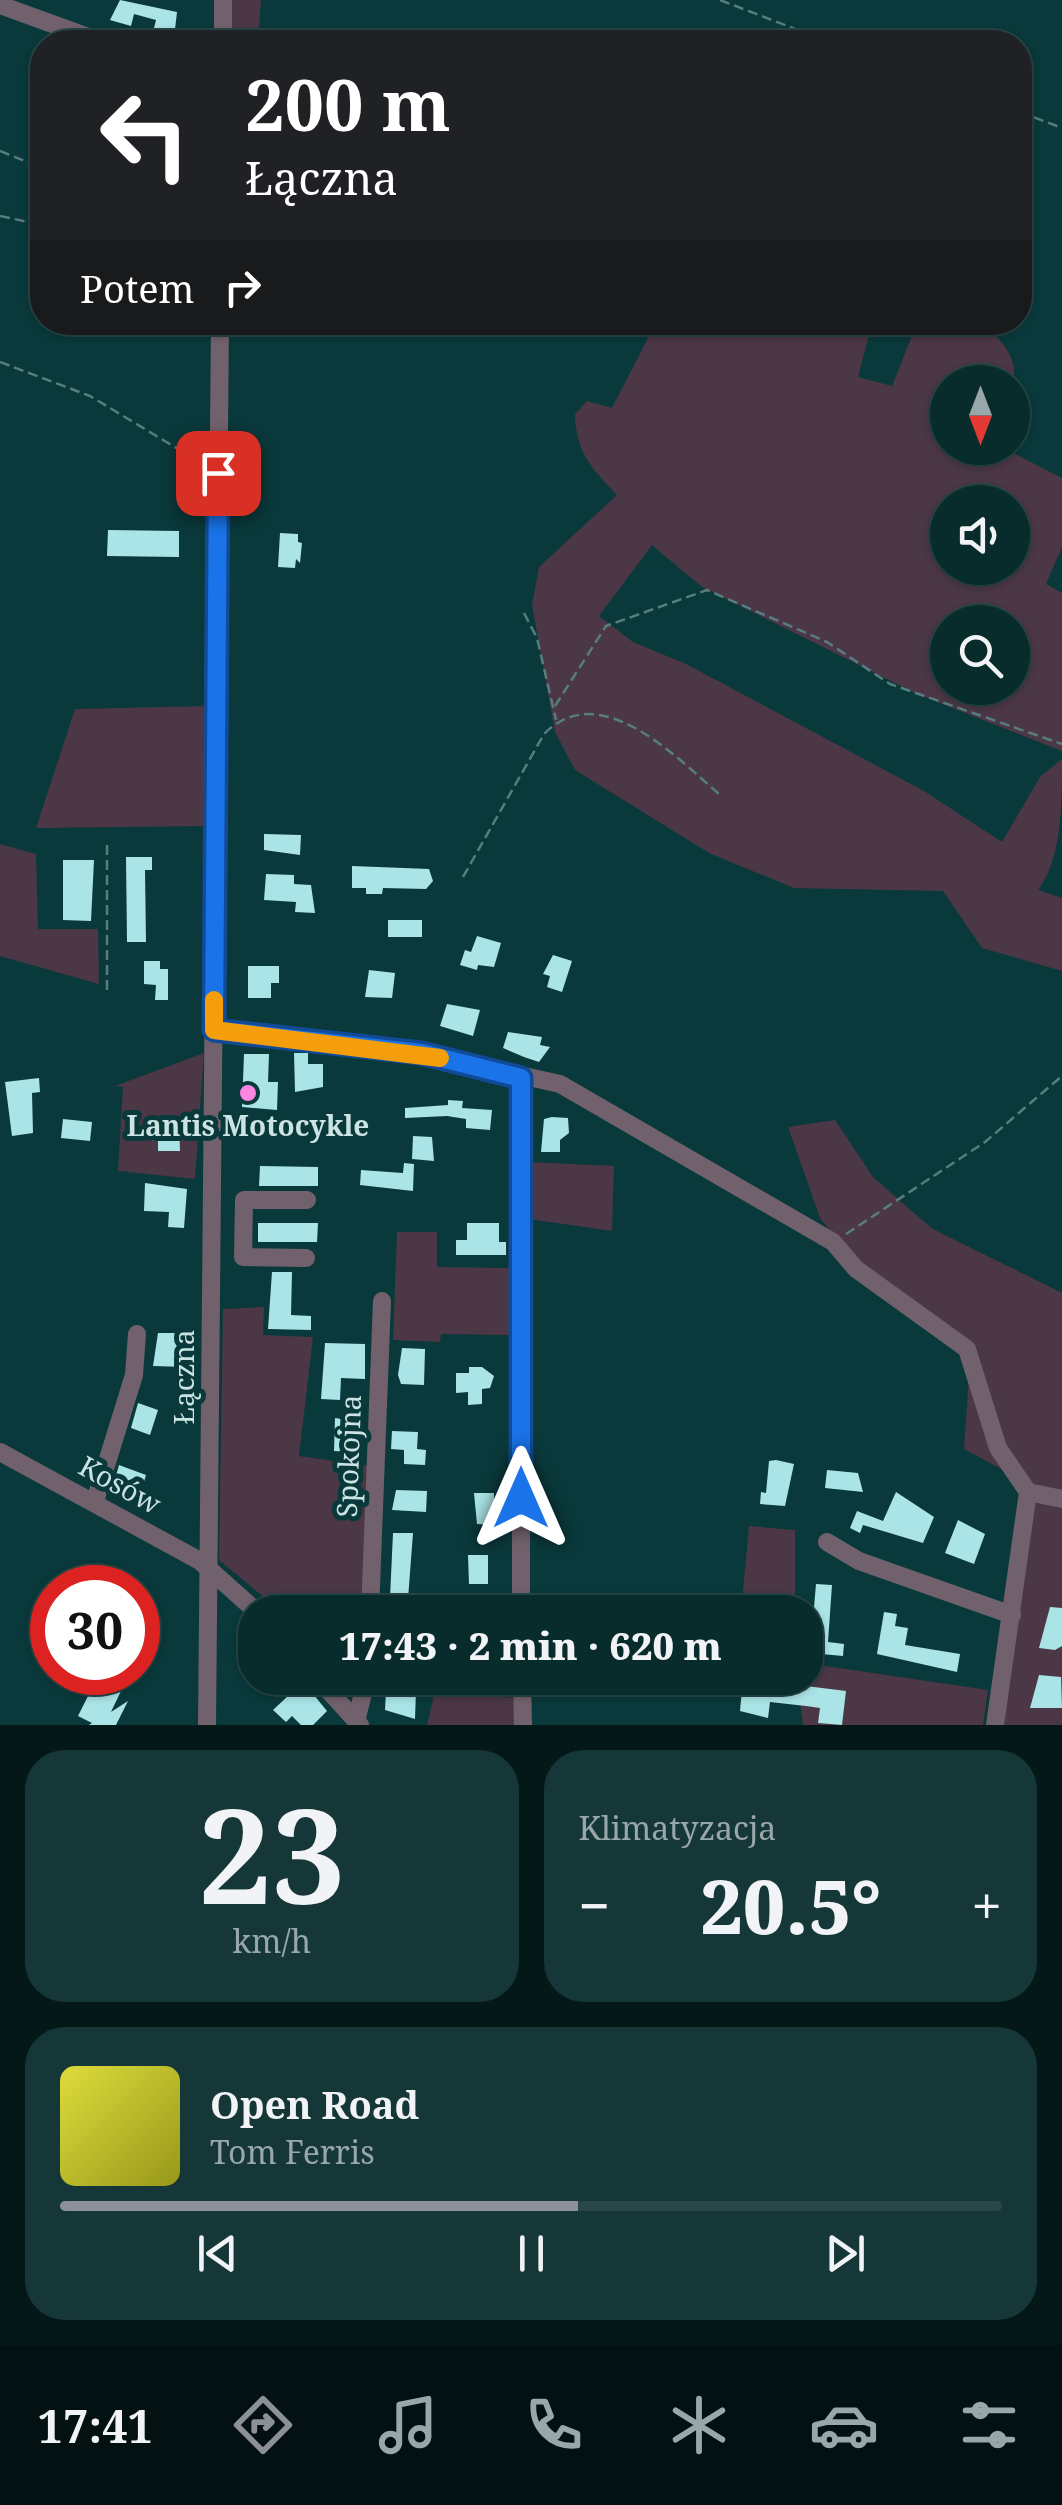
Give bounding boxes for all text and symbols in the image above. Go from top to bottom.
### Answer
text: 200 m [245,56,451,152]
icon: left [80,70,210,200]
text: Łączna [245,147,398,208]
icon: right [215,260,270,315]
text: Potem [80,262,195,314]
north arrow [930,365,1030,465]
map controls [930,365,1030,705]
pin [176,431,261,516]
icon: arrive [191,446,246,501]
button: sound [930,485,1030,585]
button: search [930,605,1030,705]
marker: Lantis Motocykle [237,1082,259,1104]
place label: Lantis Motocykle [127,1106,369,1144]
street label: Łączna [164,1329,202,1425]
street label: Spokojna [327,1394,369,1518]
street label: Kosów [73,1446,169,1523]
position arrow [469,1446,573,1550]
speed limit sign: 30 [30,1565,160,1695]
text: 17:43 · 2 min · 620 m [339,1619,722,1671]
text: 23 [198,1765,345,1942]
text: Klimatyzacja [579,1806,776,1849]
text: 20.5° [700,1854,881,1956]
text: − [579,1867,610,1942]
text: + [971,1867,1002,1942]
text: km/h [233,1919,311,1962]
text: Open Road [210,2078,419,2130]
text: Tom Ferris [210,2130,375,2173]
icon: previous [190,2226,245,2281]
icon: pause [504,2226,559,2281]
icon: next [818,2226,873,2281]
icon: directions [228,2390,298,2460]
icon: music [373,2390,443,2460]
icon: phone [519,2390,589,2460]
icon: climate [664,2390,734,2460]
icon: car [809,2390,879,2460]
icon: filters [954,2390,1024,2460]
text: 17:41 [38,2395,153,2456]

